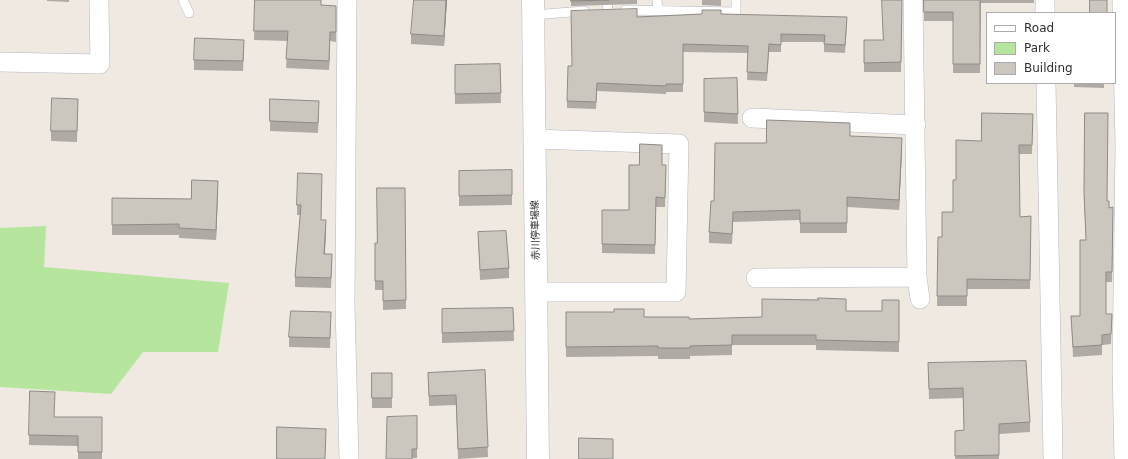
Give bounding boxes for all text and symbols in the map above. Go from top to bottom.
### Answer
legend [986,12,1116,84]
text: Road [1024,21,1054,35]
text: Park [1024,41,1050,55]
text: Building [1024,61,1073,75]
street label: 赤川停車場線 [529,200,543,260]

